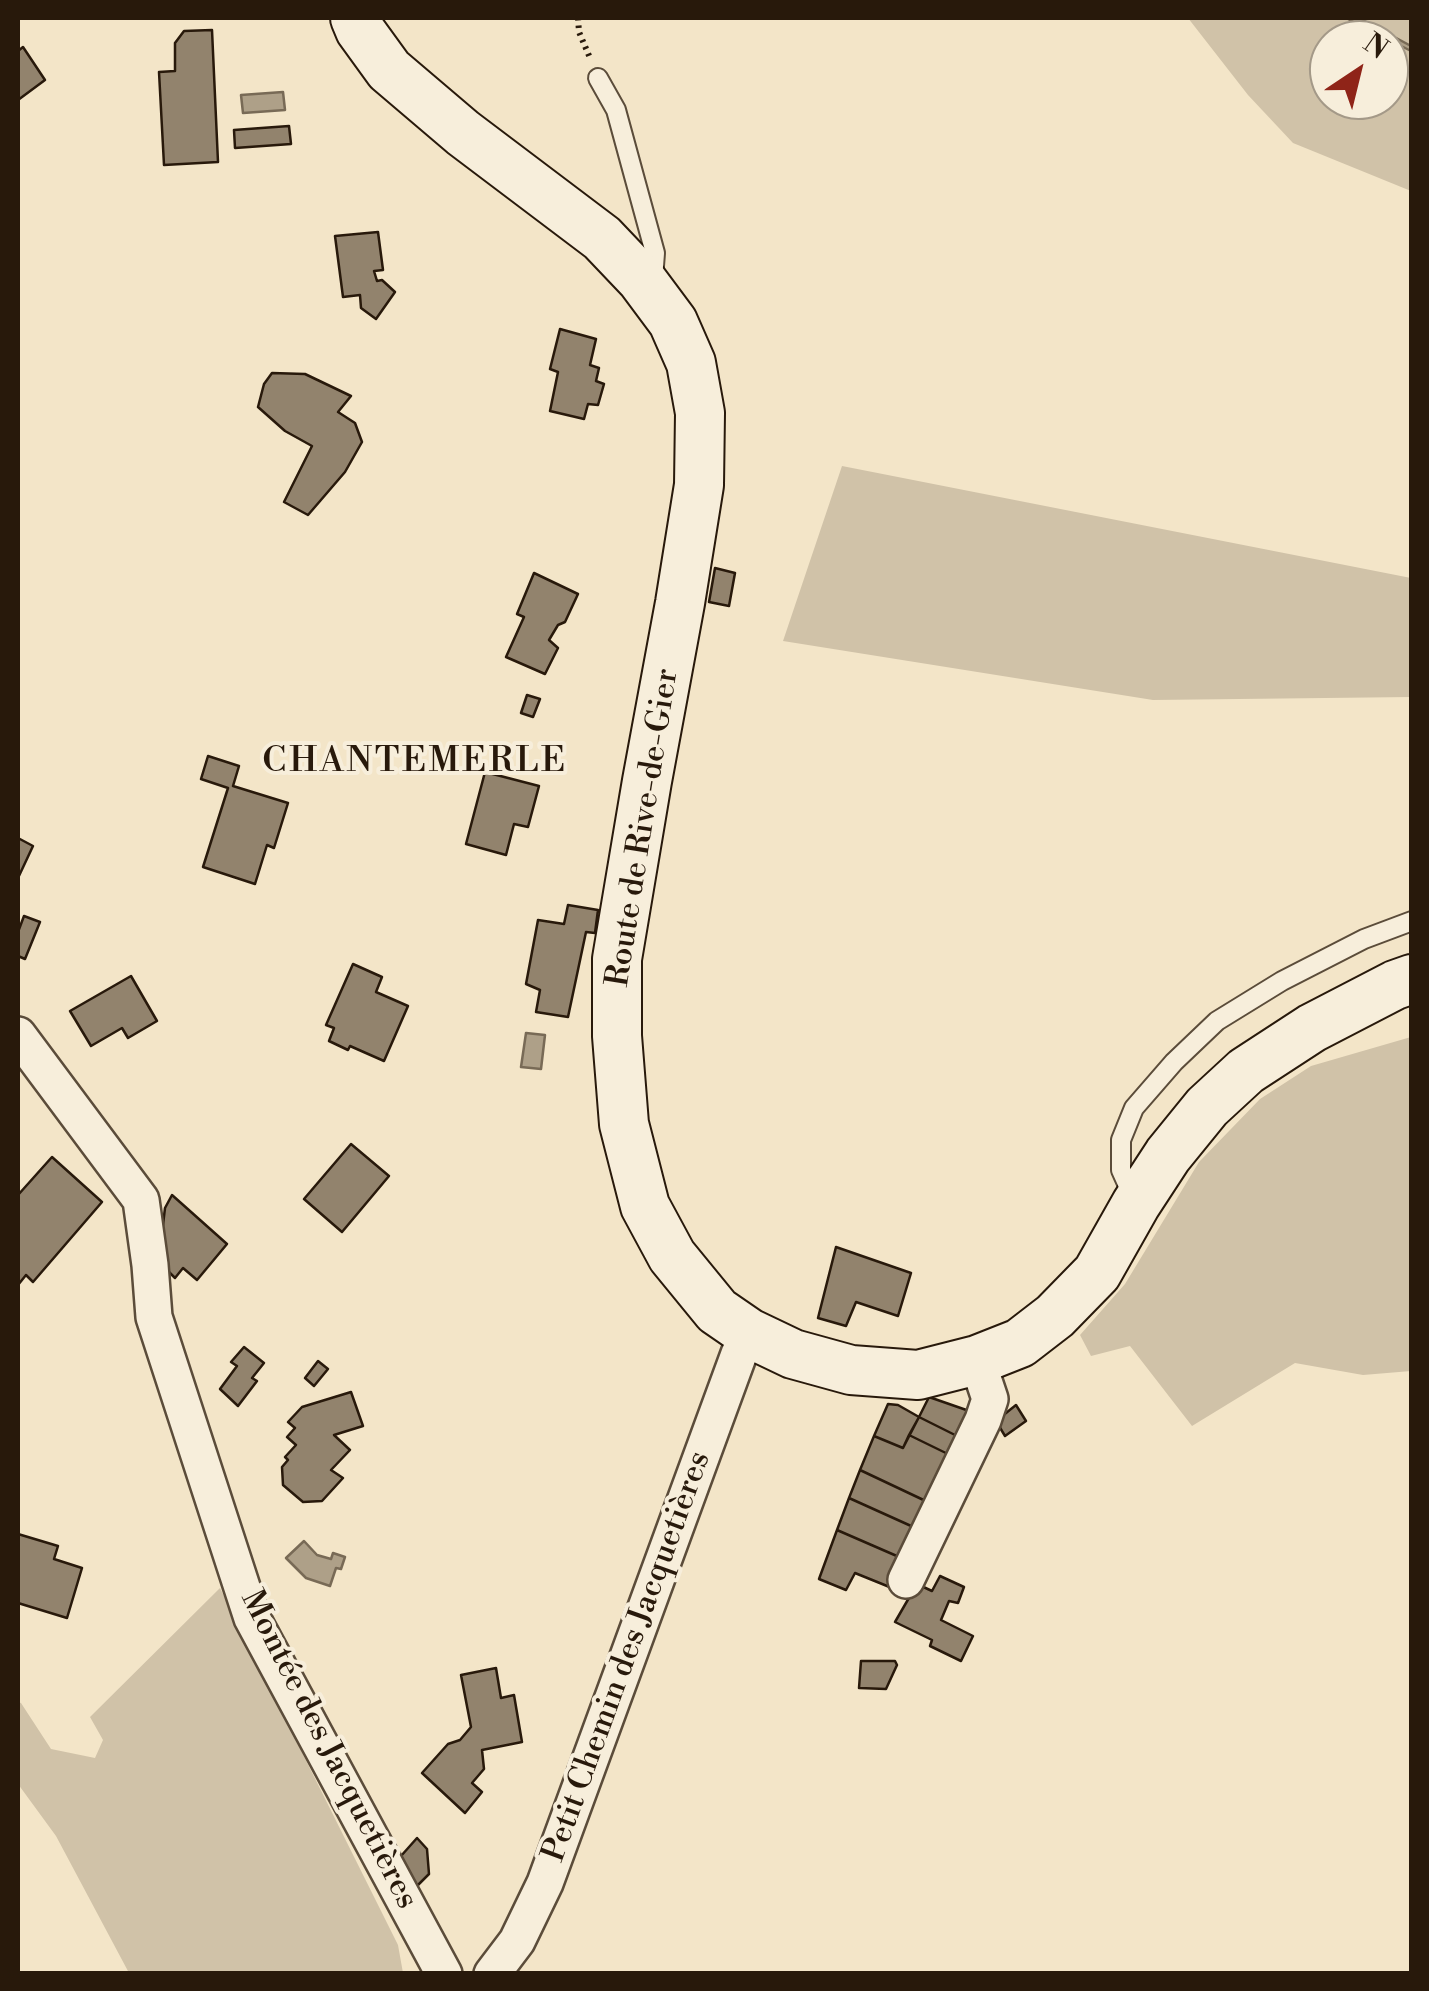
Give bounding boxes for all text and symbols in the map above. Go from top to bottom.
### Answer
north arrow [1309,20,1409,120]
text: N [1356,26,1394,67]
street label: Route de Rive-de-Gier [600,666,688,990]
district label: CHANTEMERLE [262,742,568,784]
street label: Petit Chemin des Jacquetières [536,1447,720,1867]
street label: Montée des Jacquetières [231,1584,425,1916]

